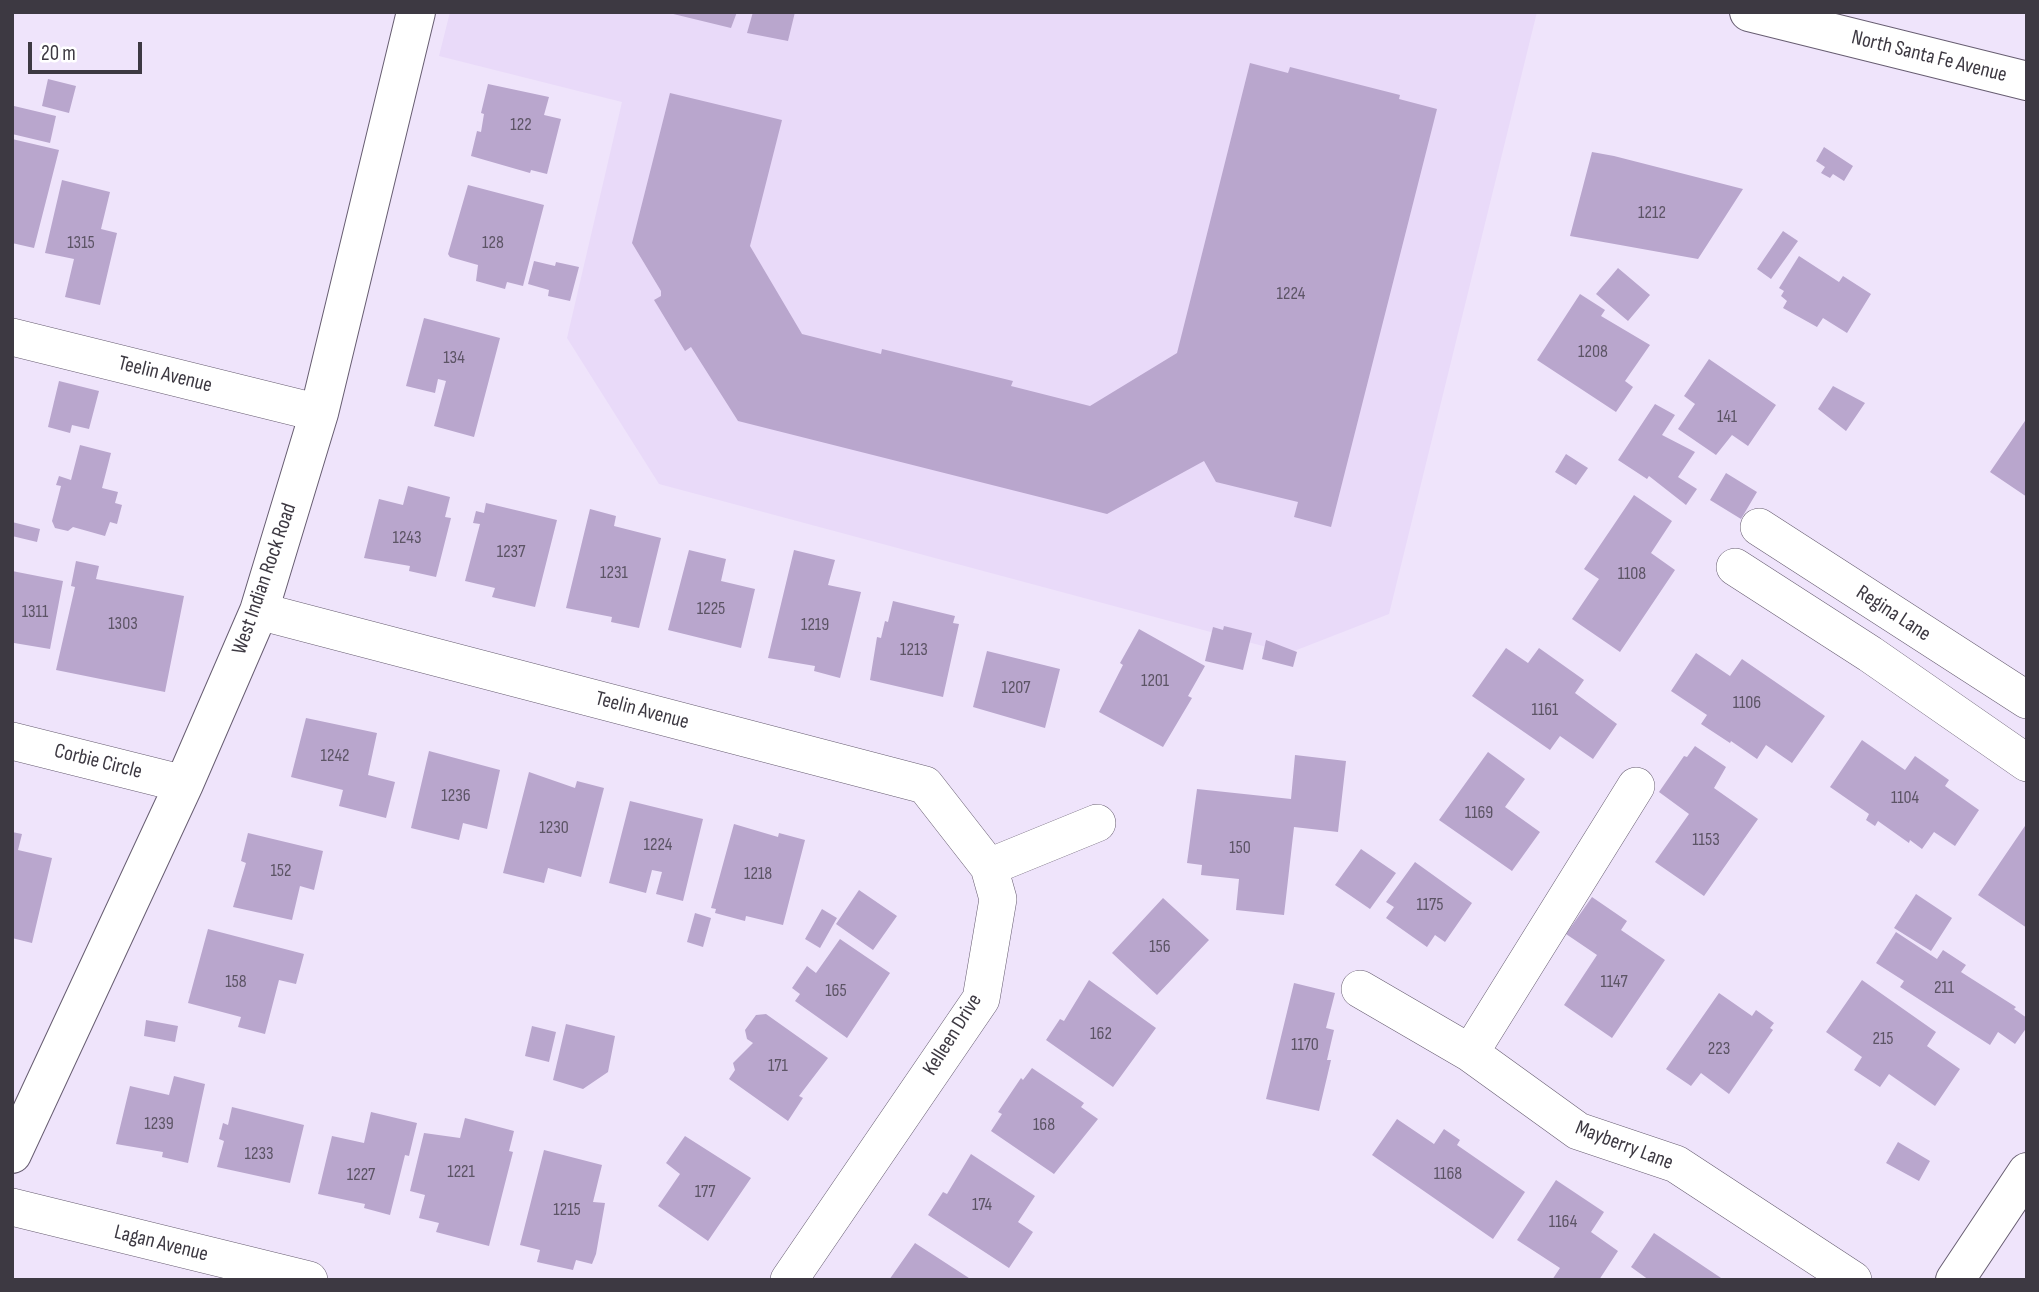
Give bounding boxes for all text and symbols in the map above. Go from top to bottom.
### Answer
street label: North Santa Fe Avenue [1849,26,2009,88]
scale bar [32,28,145,72]
text: 20 m [41,41,76,66]
house number: 122 [510,114,532,136]
house number: 1212 [1638,202,1666,224]
house number: 1315 [67,232,95,254]
house number: 128 [482,232,504,254]
house number: 1224 [1277,283,1305,305]
house number: 1208 [1578,341,1608,363]
house number: 134 [443,347,465,369]
street label: Teelin Avenue [115,351,215,399]
house number: 141 [1717,406,1737,428]
street label: West Indian Rock Road [227,500,303,658]
house number: 1243 [393,527,421,549]
house number: 1237 [497,541,525,563]
house number: 1231 [600,562,628,584]
house number: 1108 [1618,563,1646,585]
street label: Regina Lane [1851,581,1935,647]
house number: 1225 [697,598,725,620]
house number: 1311 [22,601,48,623]
house number: 1303 [108,613,138,635]
house number: 1219 [801,614,829,636]
house number: 1213 [900,639,928,661]
house number: 1201 [1141,670,1169,692]
house number: 1207 [1001,677,1031,699]
street label: Teelin Avenue [592,686,692,736]
house number: 1106 [1733,692,1761,714]
house number: 1161 [1532,699,1558,721]
street label: Corbie Circle [51,739,145,785]
house number: 1242 [321,745,349,767]
house number: 1236 [441,785,471,807]
house number: 1104 [1891,787,1919,809]
house number: 1169 [1465,802,1493,824]
house number: 1230 [539,817,569,839]
house number: 1153 [1692,829,1720,851]
house number: 1224 [644,834,672,856]
house number: 150 [1229,837,1251,859]
house number: 152 [271,860,291,882]
house number: 1218 [744,863,772,885]
house number: 1175 [1417,894,1443,916]
house number: 156 [1149,936,1171,958]
house number: 158 [225,971,247,993]
house number: 1147 [1600,971,1628,993]
house number: 211 [1934,977,1954,999]
house number: 165 [825,980,847,1002]
street label: Kelleen Drive [918,990,988,1080]
house number: 162 [1090,1023,1112,1045]
house number: 215 [1873,1028,1893,1050]
house number: 1170 [1291,1034,1319,1056]
house number: 223 [1708,1038,1730,1060]
house number: 171 [768,1055,788,1077]
house number: 1239 [144,1113,174,1135]
house number: 168 [1033,1114,1055,1136]
street label: Mayberry Lane [1572,1116,1676,1176]
house number: 1233 [244,1143,274,1165]
house number: 1221 [447,1161,475,1183]
house number: 1168 [1434,1163,1462,1185]
house number: 1227 [347,1164,375,1186]
house number: 177 [695,1181,715,1203]
house number: 174 [972,1194,992,1216]
house number: 1215 [553,1199,581,1221]
house number: 1164 [1549,1211,1577,1233]
street label: Lagan Avenue [112,1220,210,1268]

